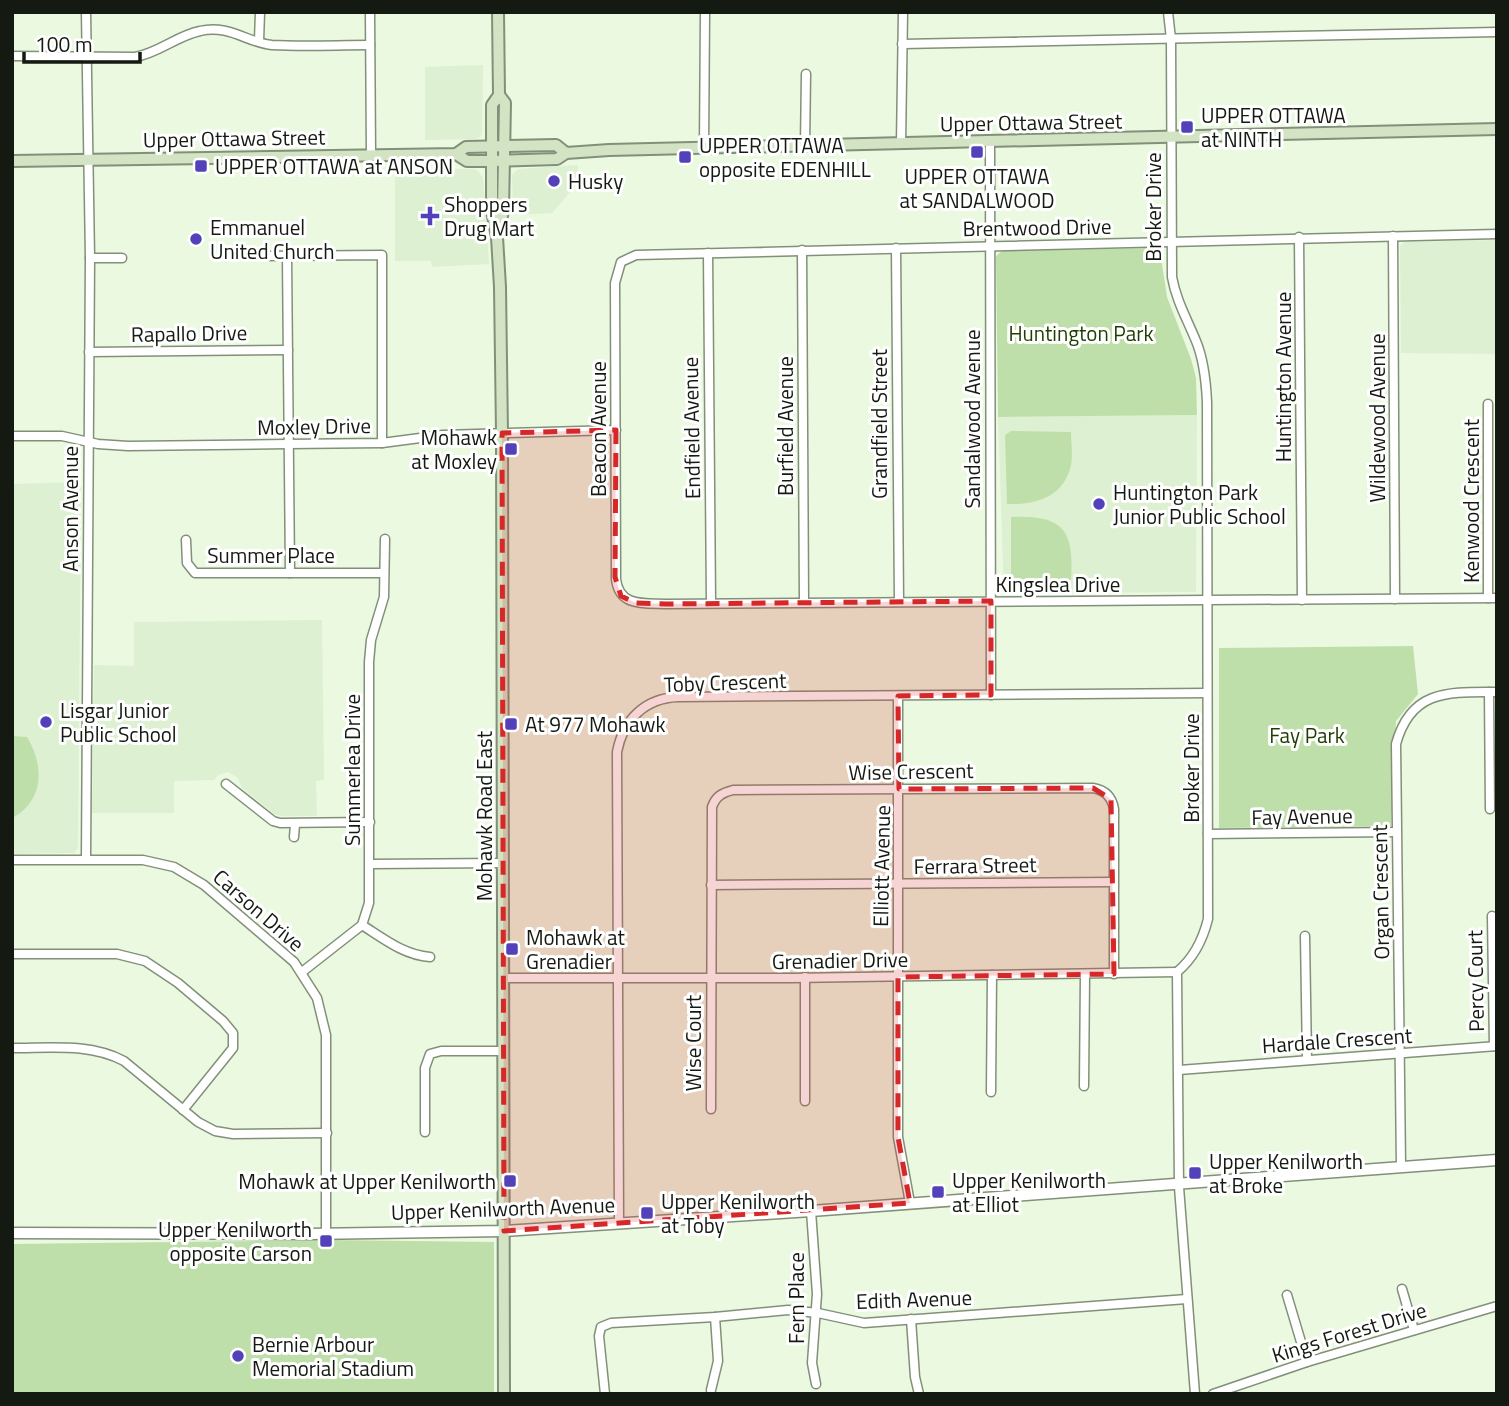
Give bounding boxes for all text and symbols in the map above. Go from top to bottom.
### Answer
scale bar [24,21,140,65]
text: 100 m [35,28,92,60]
place label: UPPER OTTAWA at NINTH [1201,99,1346,155]
street label: Upper Ottawa Street [940,104,1123,140]
marker: UPPER OTTAWA at NINTH [1179,119,1195,135]
street label: Upper Ottawa Street [143,120,326,156]
place label: UPPER OTTAWA opposite EDENHILL [699,129,871,185]
marker: UPPER OTTAWA at SANDALWOOD [969,144,985,160]
marker: UPPER OTTAWA opposite EDENHILL [677,149,693,165]
place label: UPPER OTTAWA at ANSON [215,150,453,182]
street label: Broker Drive [1137,152,1169,262]
marker: UPPER OTTAWA at ANSON [193,158,209,174]
place label: UPPER OTTAWA at SANDALWOOD [899,160,1055,216]
place label: Husky [568,165,623,197]
marker: Husky [546,173,562,189]
place label: Shoppers Drug Mart [444,188,535,244]
marker: Shoppers Drug Mart [422,208,438,224]
street label: Brentwood Drive [962,210,1112,244]
place label: Emmanuel United Church [210,211,334,267]
marker: Emmanuel United Church [188,231,204,247]
street label: Huntington Avenue [1267,292,1299,462]
street label: Rapallo Drive [131,316,247,350]
park label: Huntington Park [1008,317,1154,349]
street label: Sandalwood Avenue [956,329,988,509]
street label: Wildewood Avenue [1361,333,1393,503]
street label: Grandfield Street [863,348,895,499]
street label: Burfield Avenue [769,356,801,496]
street label: Endfield Avenue [674,357,708,499]
street label: Beacon Avenue [582,361,614,497]
street label: Moxley Drive [257,409,371,443]
street label: Kenwood Crescent [1455,418,1487,583]
place label: Mohawk at Moxley [411,421,497,477]
marker: Mohawk at Moxley [503,441,519,457]
street label: Anson Avenue [54,446,86,572]
place label: Huntington Park Junior Public School [1113,476,1286,532]
marker: Huntington Park Junior Public School [1091,496,1107,512]
street label: Summer Place [207,539,335,571]
street label: Kingslea Drive [996,568,1120,600]
street label: Toby Crescent [663,664,788,700]
place label: Lisgar Junior Public School [60,694,177,750]
street label: Summerlea Drive [336,694,368,846]
place label: At 977 Mohawk [525,708,666,740]
street label: Broker Drive [1175,713,1207,823]
marker: Lisgar Junior Public School [38,714,54,730]
marker: At 977 Mohawk [503,716,519,732]
park label: Fay Park [1269,719,1345,751]
street label: Mohawk Road East [468,730,500,901]
street label: Wise Crescent [848,754,974,788]
street label: Fay Avenue [1251,799,1353,833]
street label: Elliott Avenue [864,805,898,927]
street label: Organ Crescent [1363,824,1397,960]
street label: Ferrara Street [913,848,1037,882]
street label: Carson Drive [206,861,312,959]
place label: Mohawk at Grenadier [526,921,626,977]
street label: Percy Court [1458,929,1492,1032]
marker: Mohawk at Grenadier [504,941,520,957]
street label: Grenadier Drive [771,943,909,977]
street label: Wise Court [677,994,709,1091]
street label: Hardale Crescent [1261,1019,1414,1061]
place label: Upper Kenilworth at Broke [1209,1145,1363,1201]
place label: Upper Kenilworth at Elliot [952,1164,1106,1220]
place label: Mohawk at Upper Kenilworth [238,1165,496,1197]
marker: Upper Kenilworth at Broke [1187,1165,1203,1181]
marker: Mohawk at Upper Kenilworth [502,1173,518,1189]
marker: Upper Kenilworth at Elliot [930,1184,946,1200]
place label: Upper Kenilworth at Toby [661,1185,815,1241]
street label: Upper Kenilworth Avenue [390,1188,616,1228]
marker: Upper Kenilworth at Toby [639,1205,655,1221]
place label: Upper Kenilworth opposite Carson [158,1213,312,1269]
marker: Upper Kenilworth opposite Carson [318,1233,334,1249]
street label: Fern Place [780,1252,812,1344]
street label: Edith Avenue [855,1281,973,1317]
street label: Kings Forest Drive [1268,1293,1430,1371]
place label: Bernie Arbour Memorial Stadium [252,1328,414,1384]
marker: Bernie Arbour Memorial Stadium [230,1348,246,1364]

